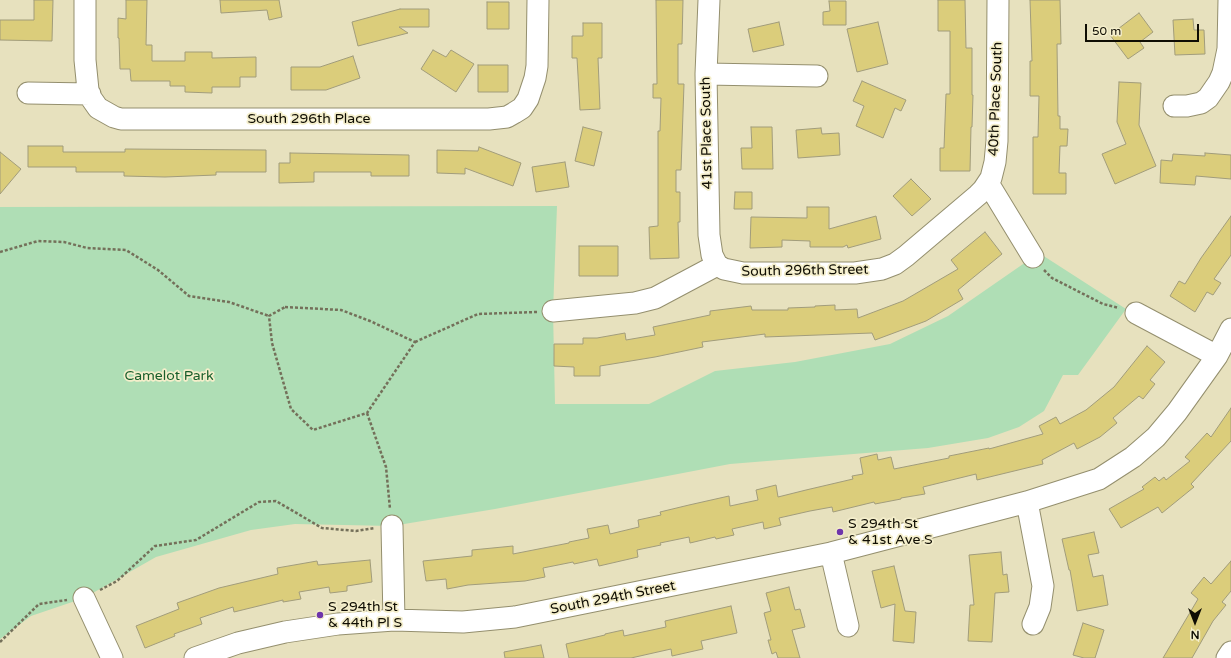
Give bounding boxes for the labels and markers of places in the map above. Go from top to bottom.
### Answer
place label: S 294th St & 41st Ave S [848,516,933,548]
marker: S 294th St & 41st Ave S [835,527,845,537]
place label: S 294th St & 44th Pl S [328,599,402,632]
marker: S 294th St & 44th Pl S [315,610,325,620]

